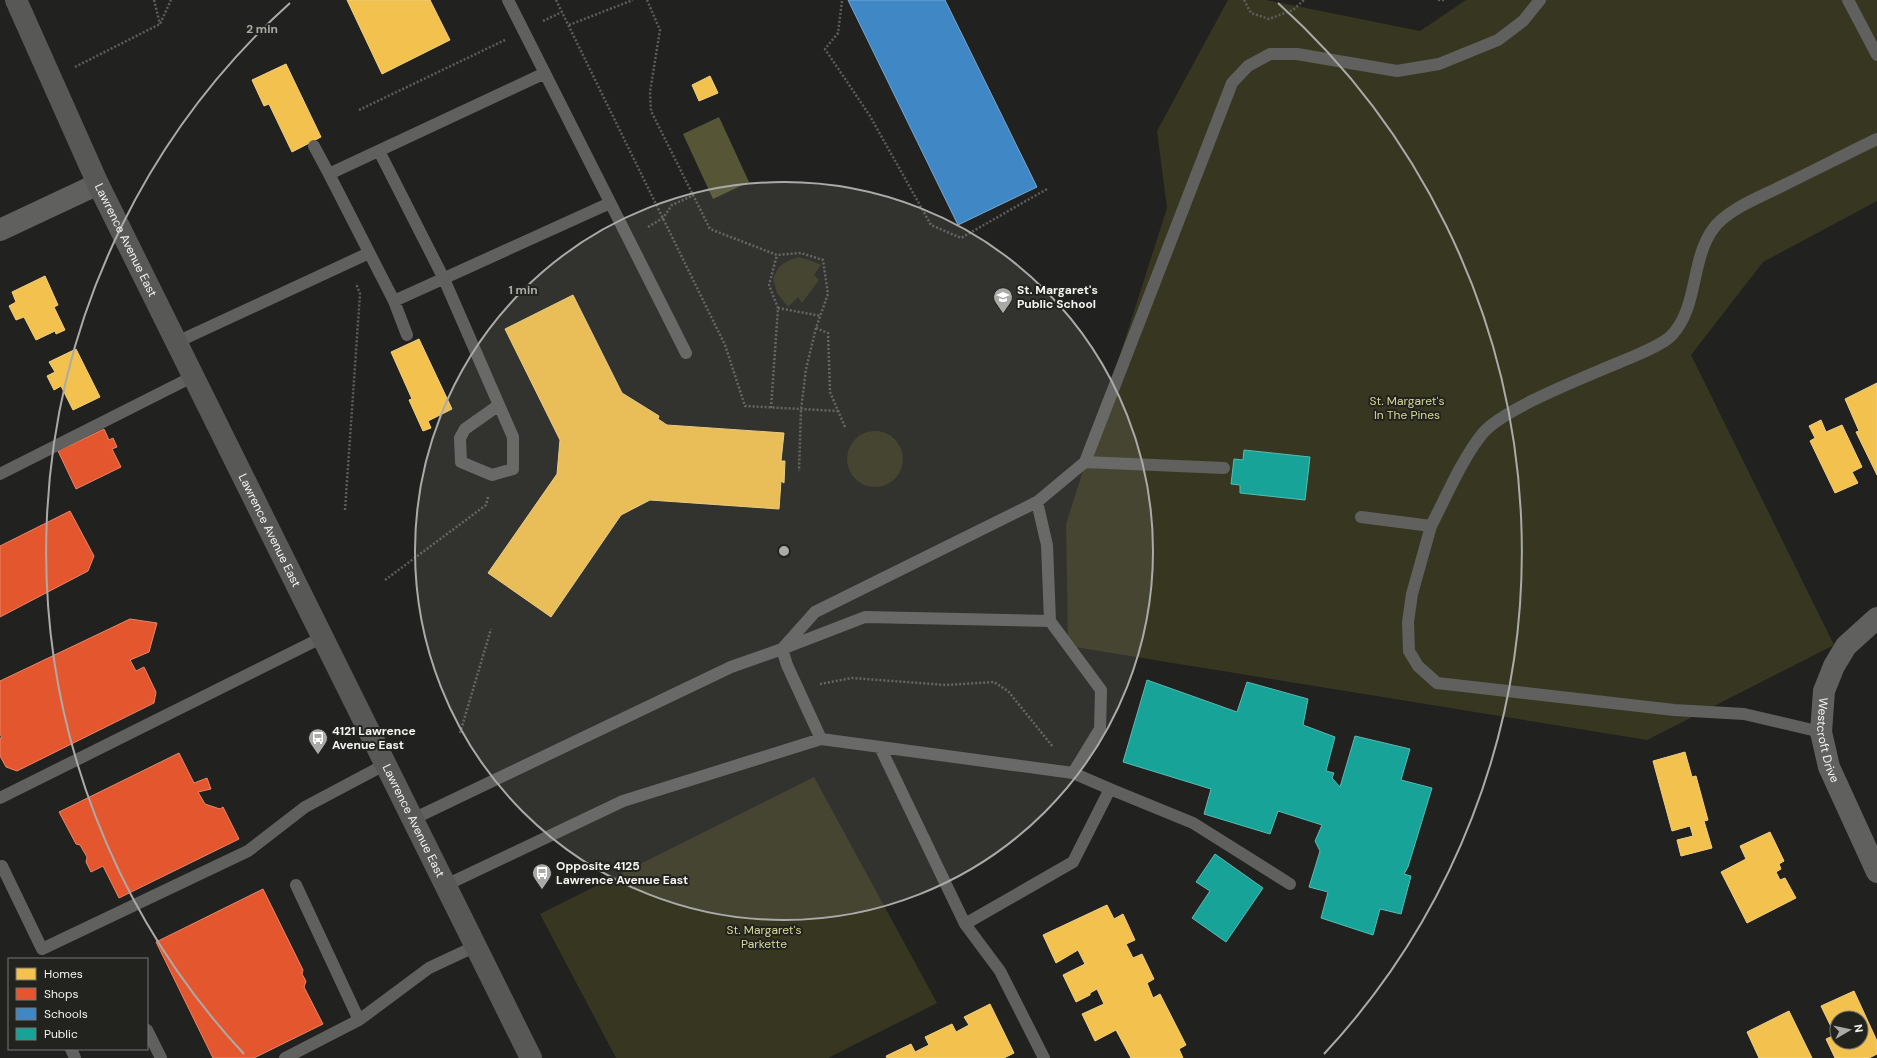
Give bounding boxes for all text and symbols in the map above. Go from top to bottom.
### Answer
text: 2 min [246,21,278,37]
street label: Lawrence Avenue East [91,181,161,300]
text: 1 min [508,282,538,298]
place label: St. Margaret's Public School [1017,282,1098,312]
school or university icon: St. Margaret's Public School [992,286,1014,314]
park label: St. Margaret's In The Pines [1370,393,1444,423]
street label: Lawrence Avenue East [235,471,305,590]
centre of rings [777,544,791,558]
street label: Westcroft Drive [1813,697,1843,785]
place label: 4121 Lawrence Avenue East [332,723,416,753]
bus stop icon: 4121 Lawrence Avenue East [307,727,329,755]
street label: Lawrence Avenue East [379,761,448,880]
place label: Opposite 4125 Lawrence Avenue East [556,858,688,888]
bus stop icon: Opposite 4125 Lawrence Avenue East [531,862,553,890]
park label: St. Margaret's Parkette [727,922,801,952]
legend [8,958,148,1050]
text: Homes [44,966,83,982]
text: Shops [44,986,79,1002]
text: Schools [44,1006,88,1022]
north arrow [1829,1010,1869,1050]
text: N [1851,1023,1866,1033]
text: Public [44,1026,78,1042]

